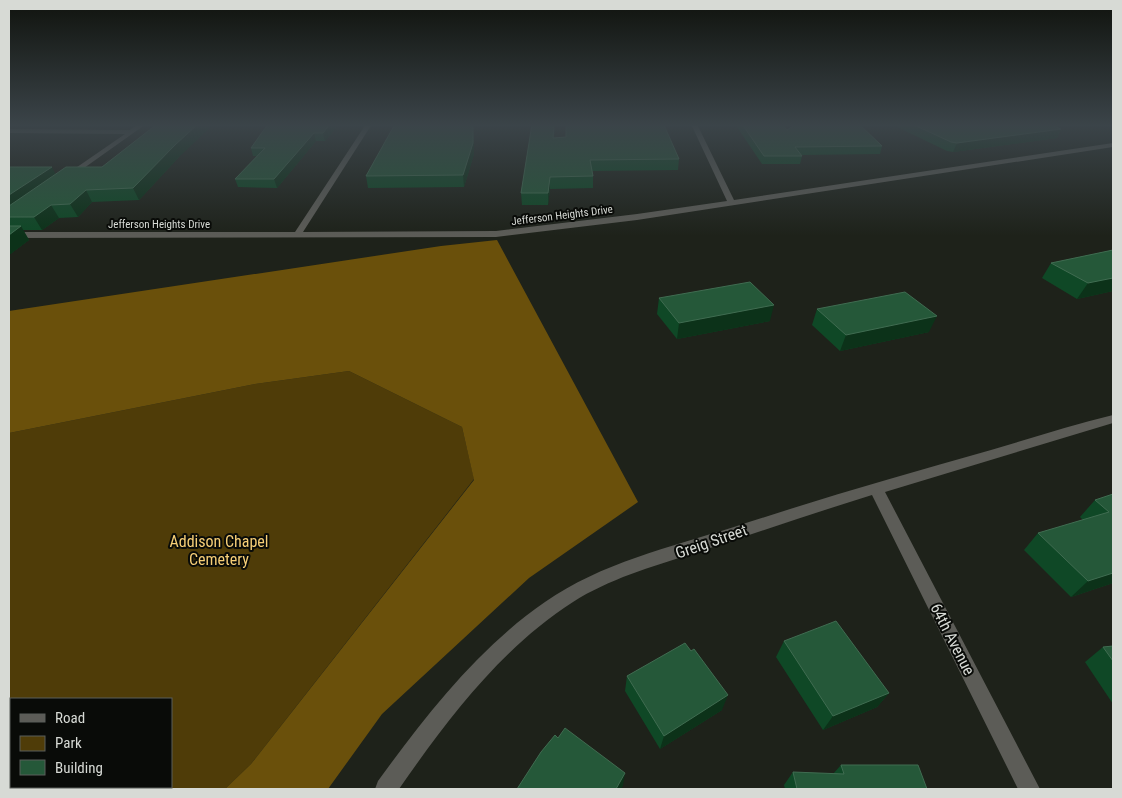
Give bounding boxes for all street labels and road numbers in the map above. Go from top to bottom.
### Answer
street label: Jefferson Heights Drive [511,203,614,228]
street label: Jefferson Heights Drive [108,218,210,231]
street label: Greig Street [673,520,750,563]
street label: 64th Avenue [926,600,979,678]

